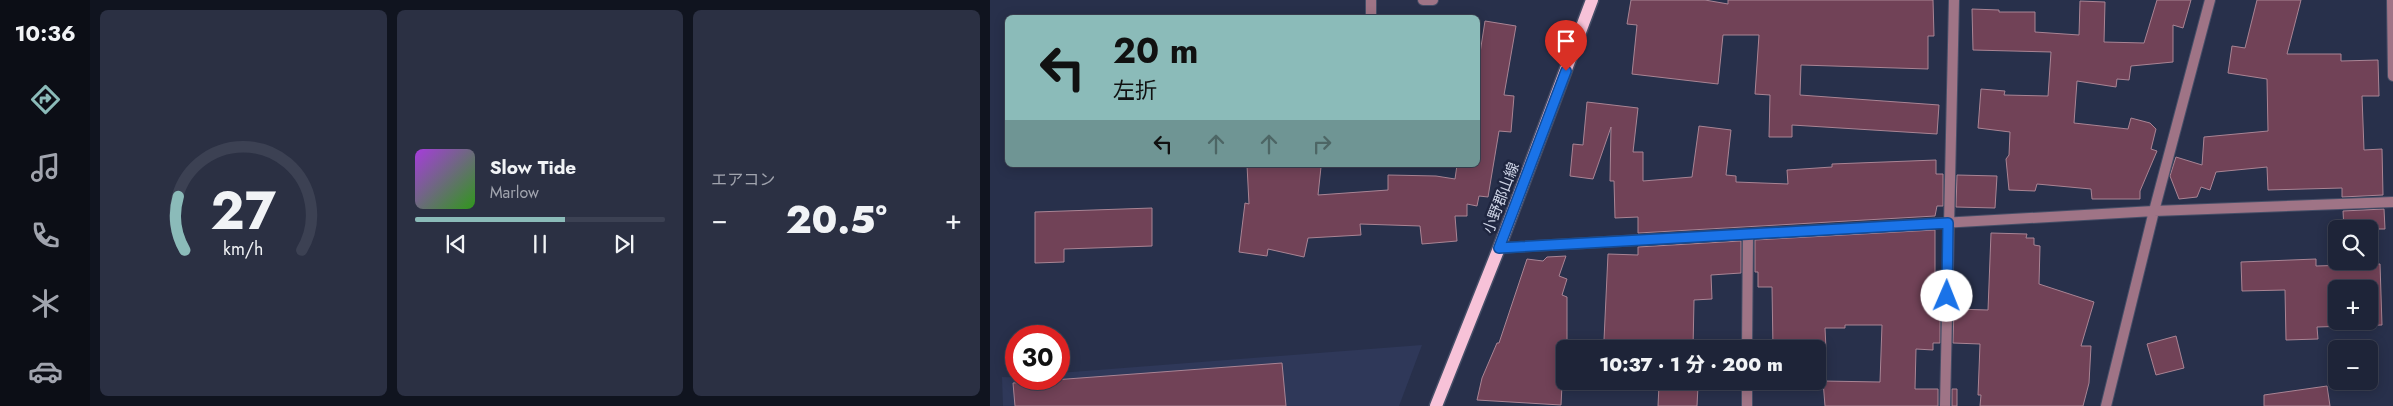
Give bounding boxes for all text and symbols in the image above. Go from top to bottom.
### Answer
text: 10:36 [14,17,76,49]
pin [1545,20,1587,71]
text: 20 m [1113,26,1198,76]
icon: arrive [1552,27,1580,55]
icon: left [1030,35,1095,100]
text: 左折 [1113,74,1157,106]
icon: directions [28,82,63,117]
icon: left [1149,130,1177,158]
icon: ahead [1202,130,1230,158]
icon: ahead [1255,130,1283,158]
icon: right [1308,130,1336,158]
icon: music [28,150,63,185]
text: Slow Tide [490,154,576,181]
street label: 小野郡山線 [1477,159,1525,237]
text: エアコン [711,168,775,191]
text: 27 [211,173,277,249]
text: Marlow [490,181,539,204]
text: 20.5° [786,192,887,247]
text: − [711,199,728,240]
text: + [945,199,962,240]
icon: phone [28,218,63,253]
map controls [2328,220,2378,390]
button: search [2328,220,2378,270]
icon: previous [442,230,470,258]
icon: pause [526,230,554,258]
icon: next [610,230,638,258]
text: km/h [223,236,264,262]
position arrow [1920,269,1972,321]
button: + [2328,280,2378,330]
icon: climate [28,286,63,321]
speed limit sign: 30 [1005,325,1070,390]
button: − [2328,340,2378,390]
text: 10:37 · 1 分 · 200 m [1599,351,1783,378]
icon: car [28,354,63,389]

